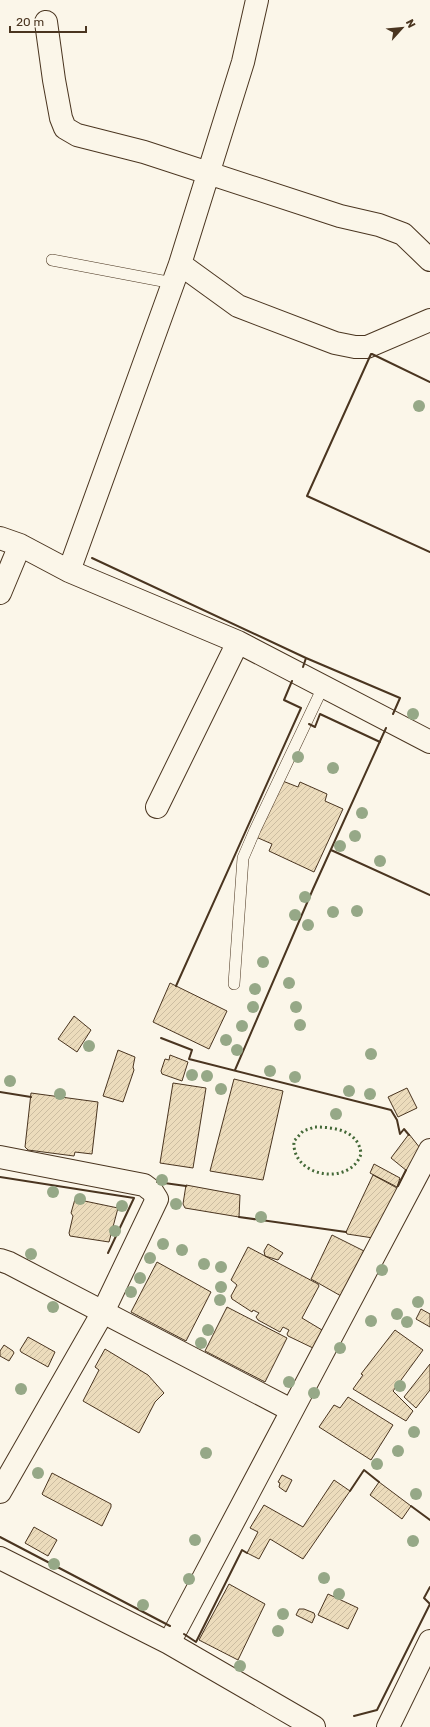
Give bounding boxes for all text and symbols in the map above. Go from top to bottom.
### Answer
scale bar [10,8,86,34]
north arrow [382,8,422,48]
text: 20 m [16,15,44,29]
text: N [403,17,418,30]

